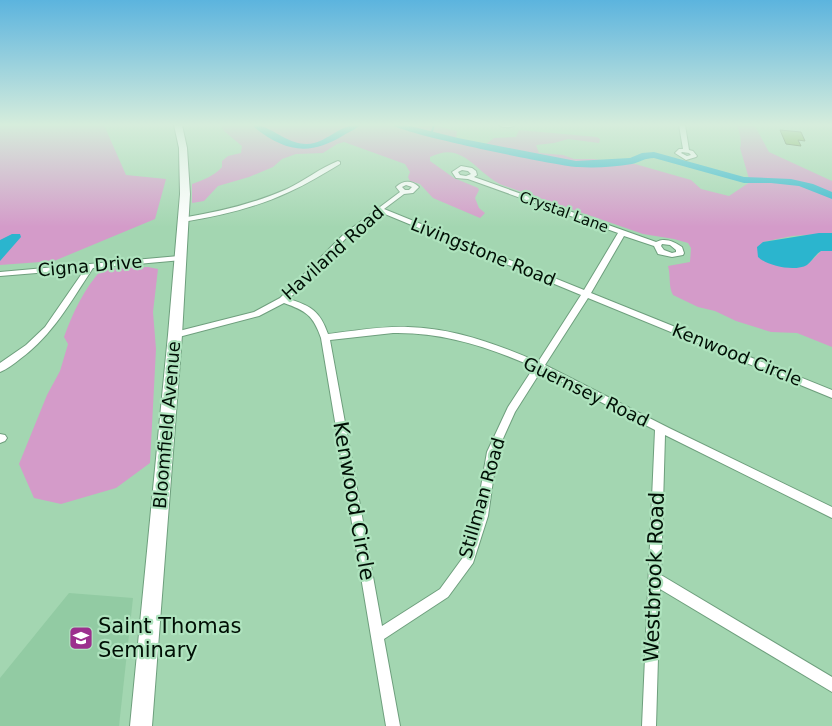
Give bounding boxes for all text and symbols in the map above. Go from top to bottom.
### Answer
street label: Crystal Lane [517,188,611,236]
street label: Haviland Road [277,201,388,304]
street label: Livingstone Road [408,213,559,290]
street label: Cigna Drive [37,250,143,281]
street label: Kenwood Circle [669,319,805,390]
street label: Bloomfield Avenue [149,340,184,510]
street label: Guernsey Road [520,352,652,431]
street label: Kenwood Circle [328,420,380,582]
street label: Stillman Road [454,435,509,561]
street label: Westbrook Road [639,491,669,663]
place label: Saint Thomas Seminary [98,614,242,662]
school or university icon: Saint Thomas Seminary [68,625,94,651]

